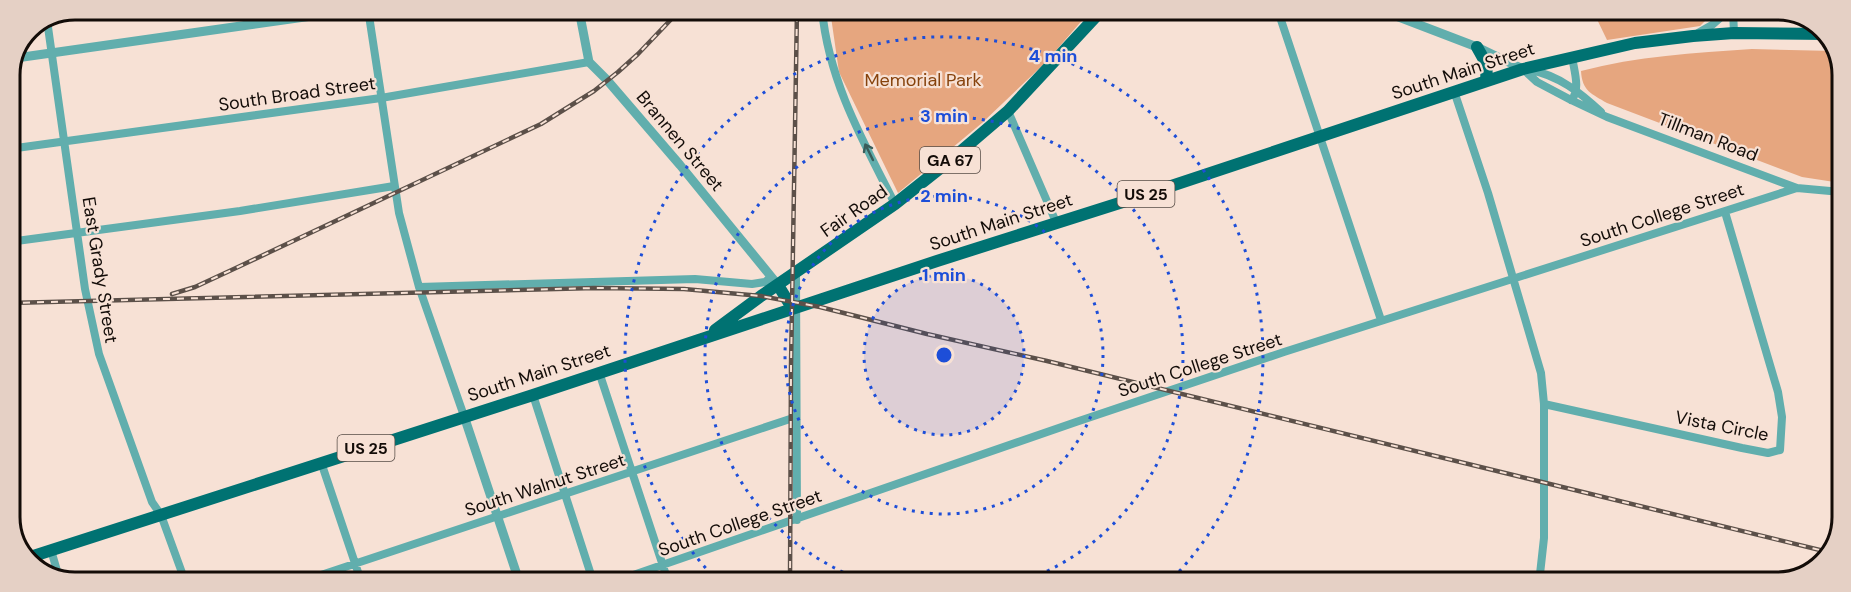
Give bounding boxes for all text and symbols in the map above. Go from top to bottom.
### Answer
street label: South Main Street [1388,37,1538,105]
text: 4 min [1029,44,1077,68]
park label: Memorial Park [864,68,982,92]
street label: South Broad Street [217,71,377,117]
street label: Brannen Street [631,86,729,196]
text: 3 min [920,104,968,128]
street label: Tillman Road [1655,107,1761,167]
one-way arrow [863,144,875,161]
road number: GA 67 [920,147,980,173]
street label: South College Street [1577,177,1747,253]
street label: Fair Road [816,179,892,243]
road number: US 25 [1118,181,1174,207]
text: 2 min [920,184,968,208]
street label: South Main Street [926,188,1076,256]
street label: East Grady Street [77,195,123,345]
text: 1 min [922,263,966,287]
street label: South College Street [1115,327,1285,403]
street label: South Main Street [464,339,614,407]
centre of rings [934,345,954,365]
street label: Vista Circle [1673,405,1771,447]
road number: US 25 [338,435,394,461]
street label: South Walnut Street [462,448,628,522]
street label: South College Street [655,484,825,562]

